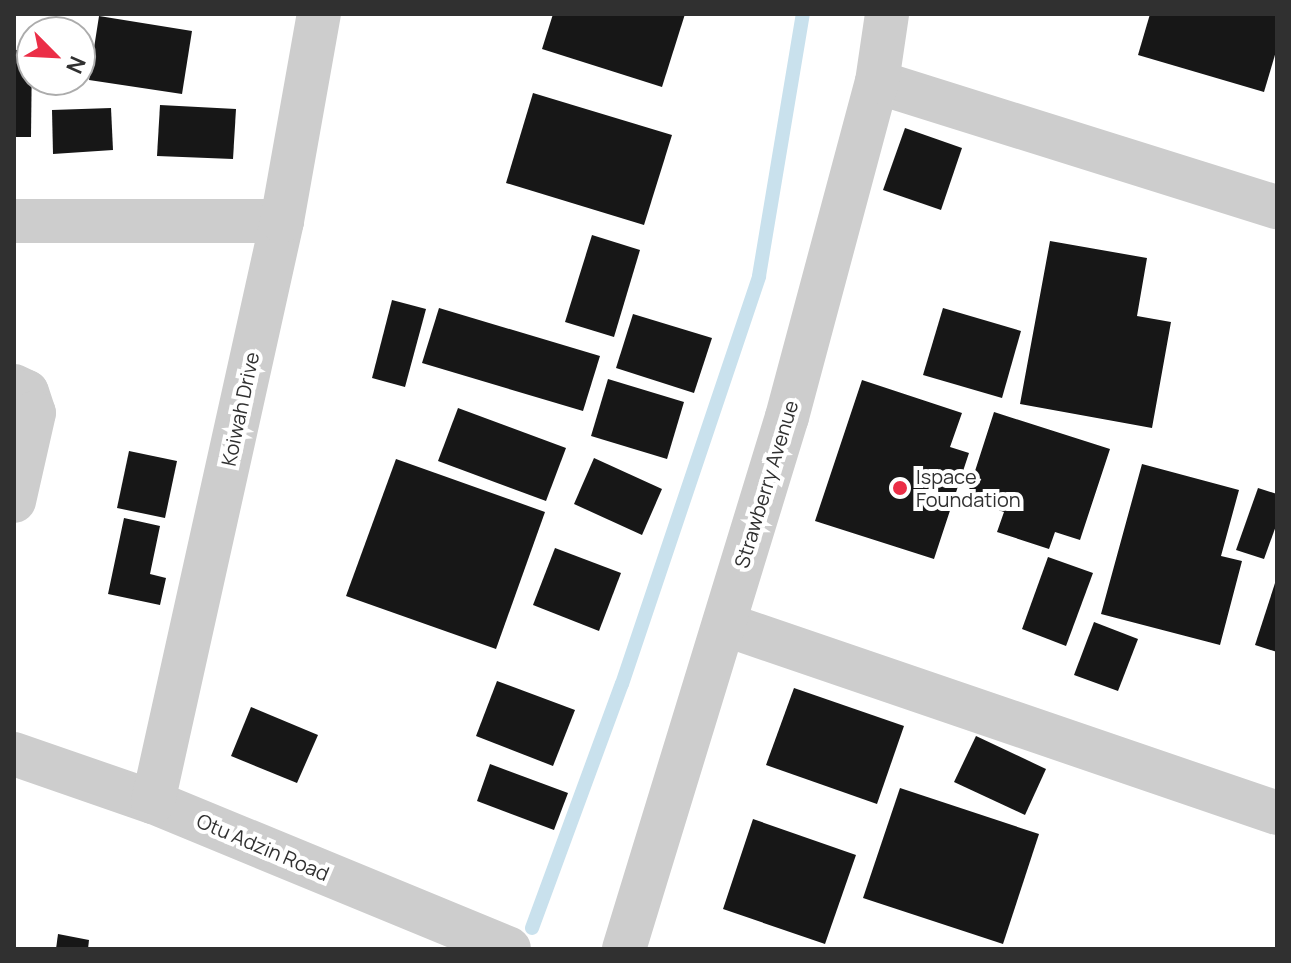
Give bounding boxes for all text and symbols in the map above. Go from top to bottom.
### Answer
north arrow [16,16,96,96]
text: N [59,52,93,78]
street label: Koiwah Drive [216,350,264,468]
street label: Strawberry Avenue [729,397,803,571]
place label: Ispace Foundation [916,464,1021,511]
marker: Ispace Foundation [891,479,909,497]
street label: Otu Adzin Road [193,808,333,886]

